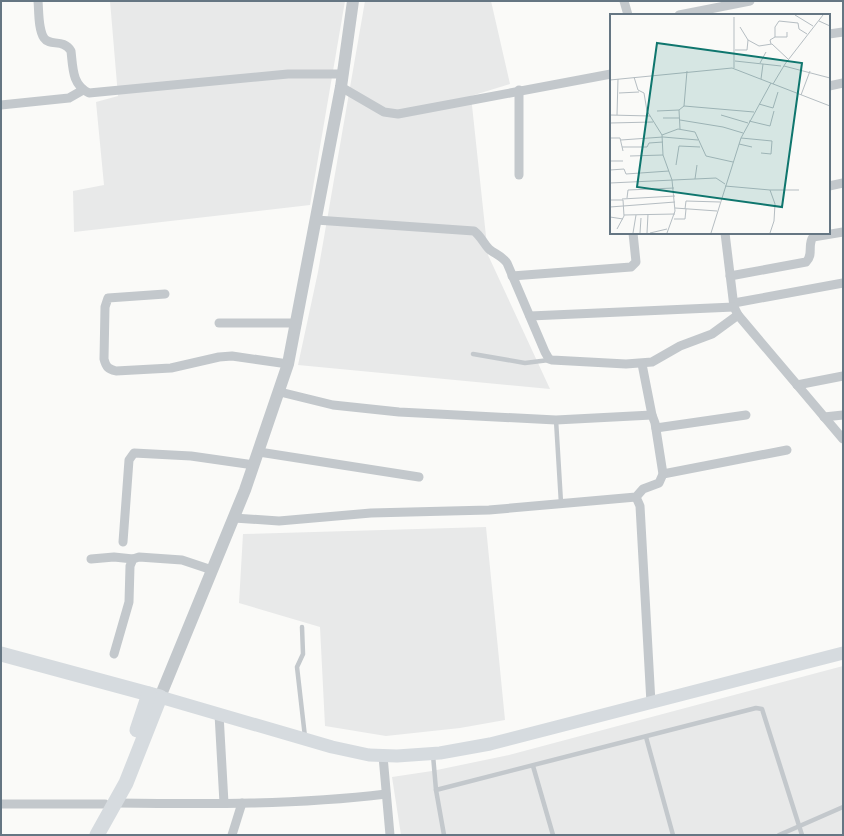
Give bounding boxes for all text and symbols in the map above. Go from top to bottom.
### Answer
inset map [610,14,830,234]

